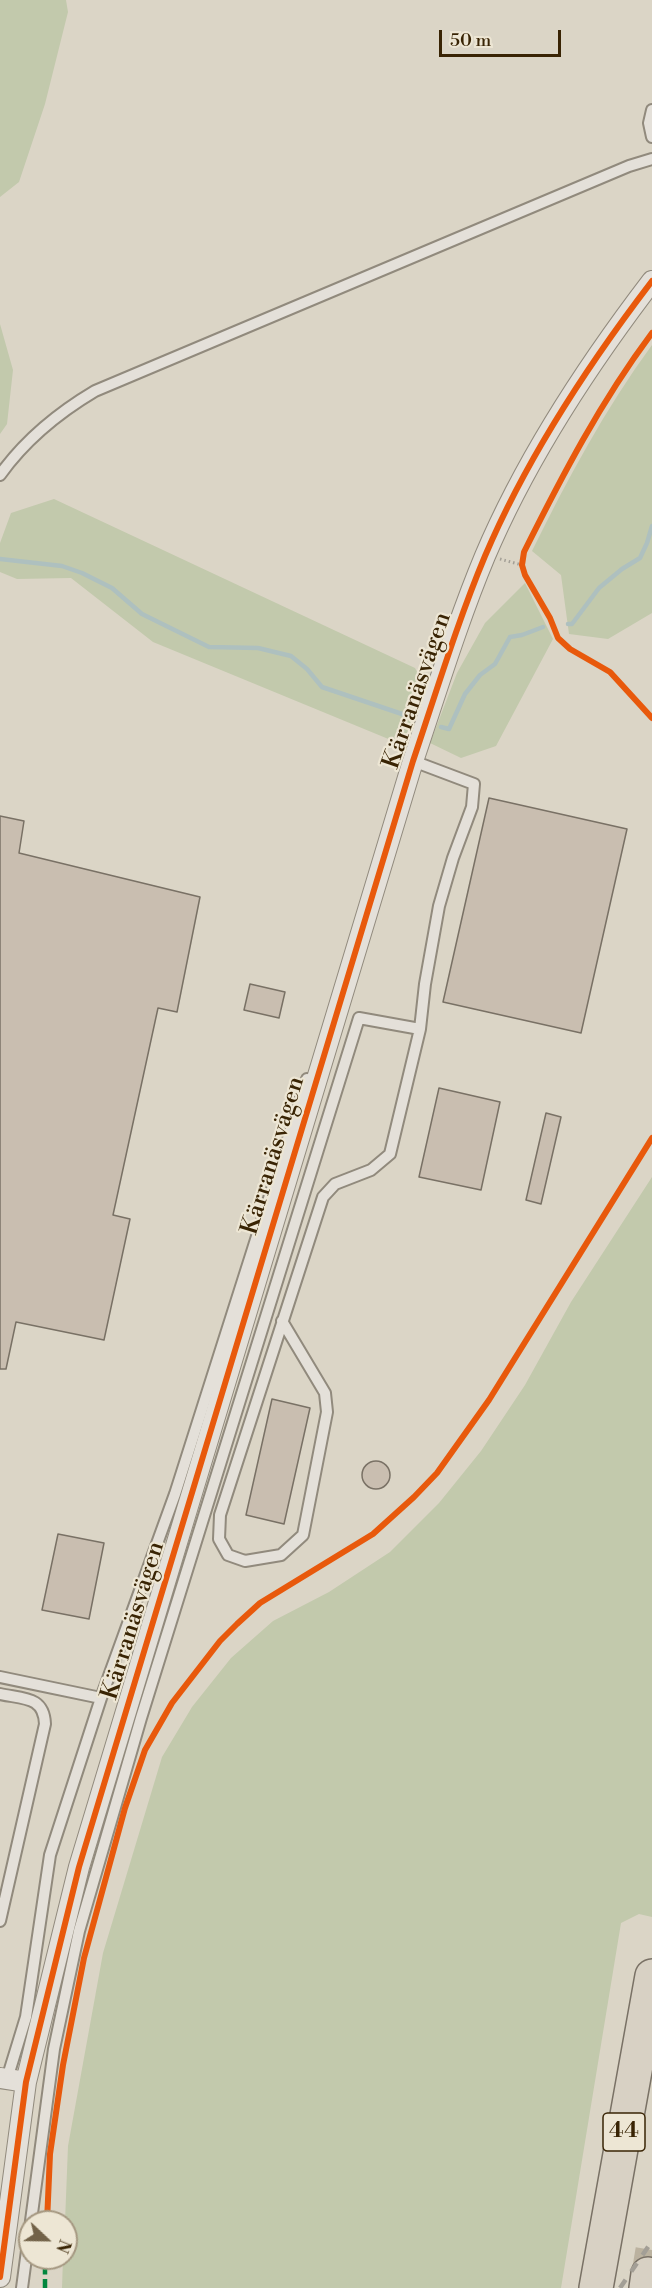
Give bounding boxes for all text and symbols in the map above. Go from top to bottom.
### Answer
scale bar [442,18,564,56]
text: 50 m [450,29,491,52]
street label: Kärranäsvägen [378,609,458,773]
street label: Kärranäsvägen [236,1073,312,1239]
street label: Kärranäsvägen [96,1538,172,1704]
road number: 44 [603,2113,645,2151]
north arrow [18,2210,78,2270]
text: N [51,2236,74,2256]

